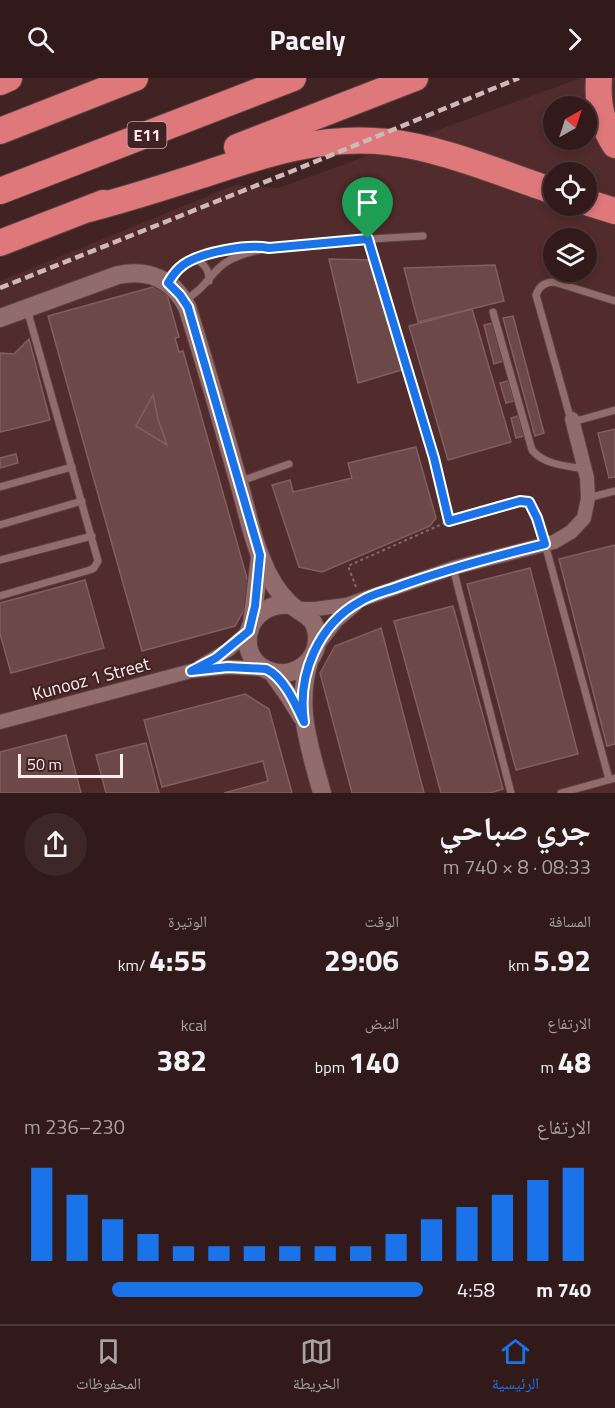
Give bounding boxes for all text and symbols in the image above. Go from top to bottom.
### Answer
text: Pacely [269,19,346,60]
icon: search [24,23,57,56]
icon: forward [558,23,591,56]
north arrow [543,96,597,150]
map controls [543,96,597,282]
road number: E11 [128,122,166,148]
button: locate [543,162,597,216]
pin [342,177,393,239]
icon: arrive [351,186,384,219]
button: layers [543,228,597,282]
street label: Kunooz 1 Street [29,650,153,707]
scale bar [18,751,123,778]
text: 50 m [27,752,62,776]
text: جري صباحي [439,803,591,853]
button: share [24,813,87,876]
text: 08:33 · 8 × 740 m [443,851,591,882]
text: الوتيرة [168,909,207,933]
text: الوقت [365,909,399,933]
text: المسافة [549,909,591,933]
text: 4:55 [149,937,207,983]
text: 29:06 [324,937,399,983]
text: 5.92 [533,937,591,983]
text: /km [118,953,149,977]
text: km [508,953,533,977]
text: النبض [365,1011,399,1035]
text: الارتفاع [547,1011,591,1035]
text: kcal [181,1013,207,1037]
text: 382 [157,1037,207,1083]
text: 140 [349,1039,399,1085]
text: 48 [557,1039,591,1085]
text: bpm [315,1055,349,1079]
text: m [540,1055,557,1079]
text: 230–236 m [24,1111,125,1142]
text: الارتفاع [536,1111,591,1142]
text: 4:58 [457,1274,495,1305]
text: 740 m [536,1274,591,1305]
tab: المحفوظات [76,1335,141,1399]
tab: الخريطة [293,1335,340,1399]
tab: الرئيسية [492,1335,539,1399]

